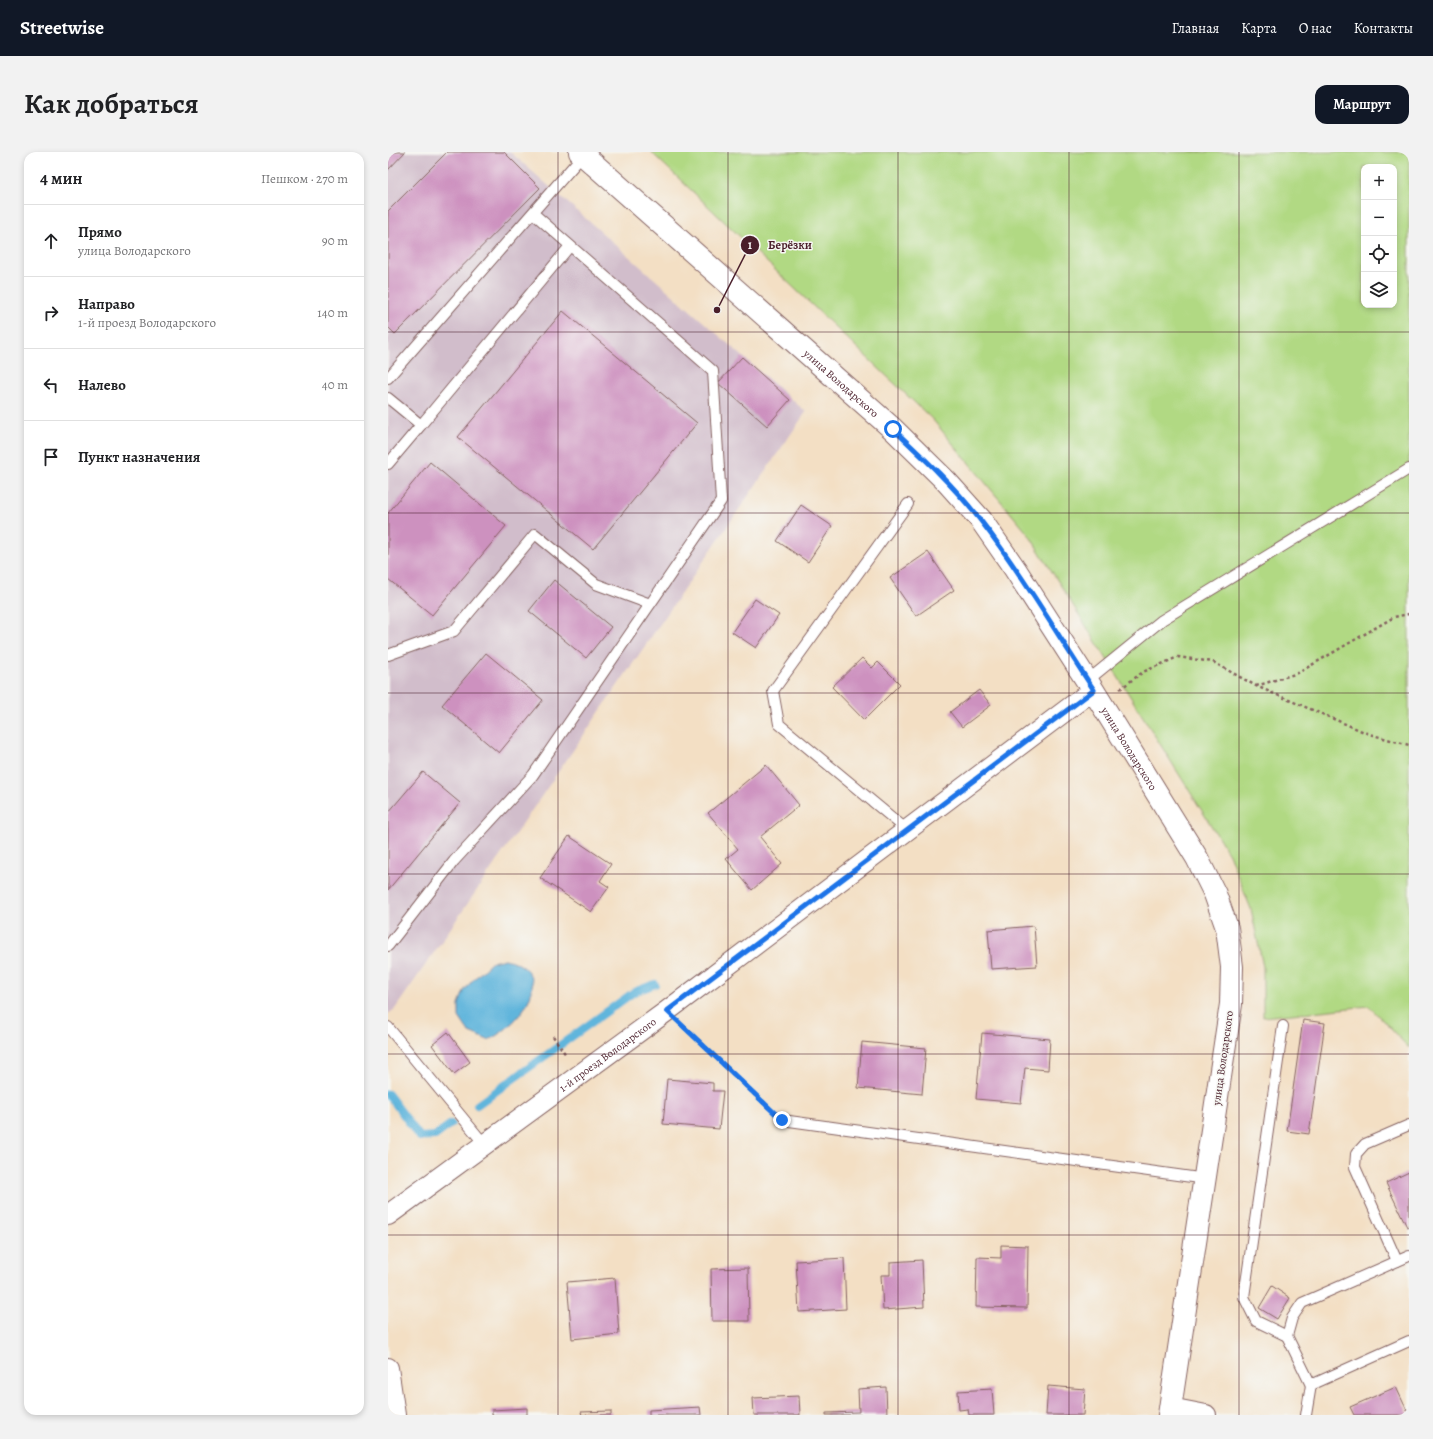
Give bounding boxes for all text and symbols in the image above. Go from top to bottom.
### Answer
text: Streetwise [20,15,104,41]
text: Главная [1172,19,1219,38]
text: Карта [1241,19,1277,38]
text: О нас [1299,19,1332,38]
text: Контакты [1354,19,1413,38]
text: Как добраться [24,85,199,123]
button: Маршрут [1315,85,1409,124]
map controls [1361,164,1397,308]
button: + [1361,164,1397,200]
text: 4 мин [40,167,83,190]
text: Пешком · 270 m [261,170,348,187]
button: − [1361,200,1397,236]
text: Прямо [78,222,122,242]
icon: ahead [40,230,62,252]
text: 90 m [322,232,348,249]
callout: Берёзки [740,233,820,257]
button: locate [1361,236,1397,272]
text: 1 [748,237,753,253]
text: Берёзки [768,237,812,253]
text: улица Володарского [78,242,191,259]
button: layers [1361,272,1397,308]
text: Направо [78,294,135,314]
icon: right [40,302,62,324]
text: 140 m [317,304,348,321]
text: 1-й проезд Володарского [78,314,216,331]
street label: улица Володарского [800,345,882,421]
icon: left [40,374,62,396]
text: Налево [78,375,126,395]
text: 40 m [322,376,348,393]
route start [884,420,902,438]
icon: arrive [40,446,62,468]
text: Пункт назначения [78,447,200,467]
street label: улица Володарского [1097,703,1161,793]
street label: улица Володарского [1209,1009,1237,1107]
street label: 1-й проезд Володарского [556,1014,660,1095]
route end [773,1111,791,1129]

